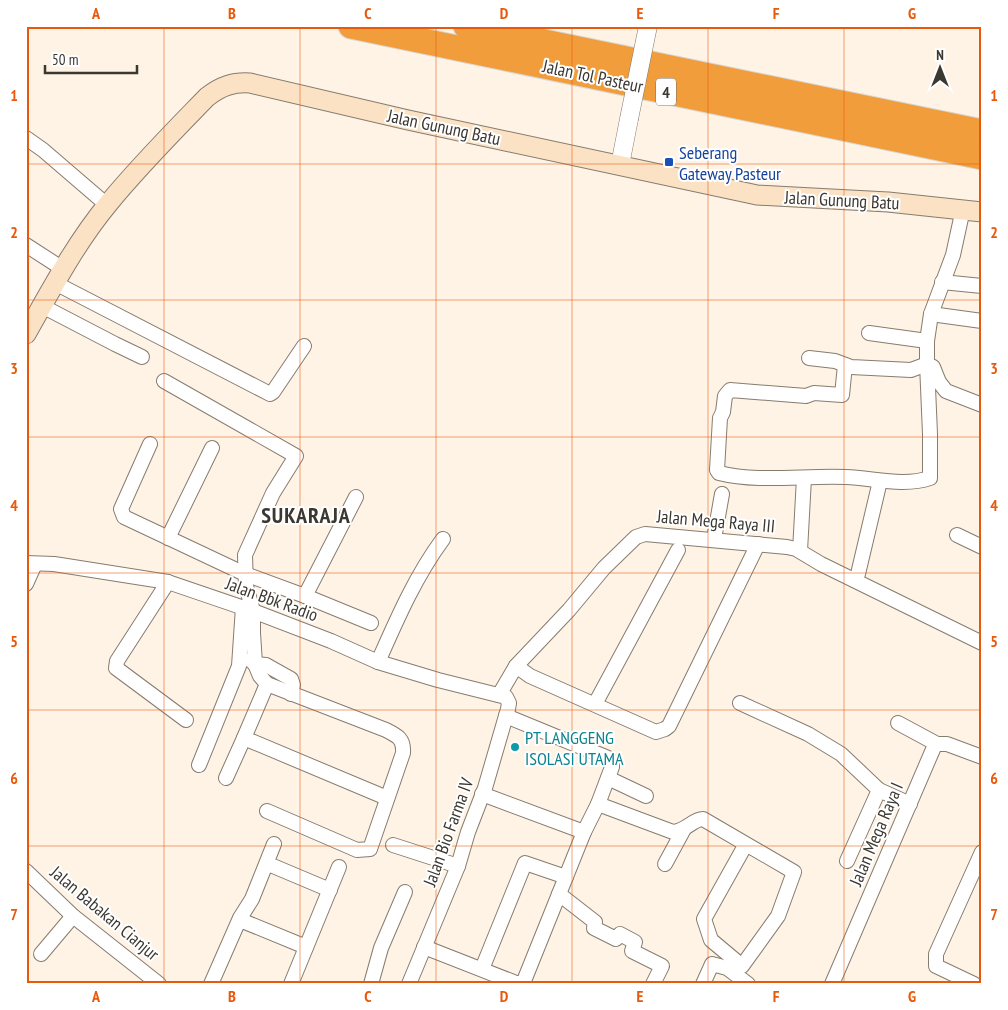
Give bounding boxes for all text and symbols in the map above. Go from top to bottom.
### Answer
text: A [91,3,101,23]
text: B [228,3,236,23]
text: C [364,3,372,23]
text: D [500,3,509,23]
text: E [637,3,644,23]
text: F [773,3,780,23]
text: G [908,3,916,23]
scale bar [45,42,138,74]
north arrow [916,42,966,92]
text: N [936,46,944,64]
text: 50 m [52,50,78,69]
street label: Jalan Tol Pasteur [540,54,645,98]
road number: 4 [656,78,676,105]
text: 1 [10,85,18,105]
text: 1 [990,85,998,105]
street label: Jalan Gunung Batu [384,104,503,150]
place label: Seberang Gateway Pasteur [679,141,781,185]
marker: Seberang Gateway Pasteur [663,156,675,168]
street label: Jalan Gunung Batu [783,185,900,214]
text: 2 [10,222,18,242]
text: 2 [990,222,998,242]
text: 3 [10,358,18,378]
text: 3 [990,358,998,378]
text: 4 [10,495,18,515]
text: 4 [990,495,998,515]
district label: SUKARAJA [261,501,351,529]
street label: Jalan Mega Raya III [655,504,776,538]
street label: Jalan Bbk Radio [222,571,322,626]
text: 5 [10,631,18,651]
text: 5 [990,631,998,651]
place label: PT LANGGENG ISOLASI UTAMA [525,726,624,770]
marker: PT LANGGENG ISOLASI UTAMA [509,741,521,753]
text: 6 [10,768,18,788]
text: 6 [990,768,998,788]
street label: Jalan Bio Farma IV [417,774,478,890]
street label: Jalan Mega Raya I [844,779,908,890]
street label: Jalan Babakan Cianjur [45,860,164,965]
text: 7 [10,904,18,924]
text: 7 [990,904,998,924]
text: A [91,986,101,1006]
text: B [228,986,236,1006]
text: C [364,986,372,1006]
text: D [500,986,509,1006]
text: E [637,986,644,1006]
text: F [773,986,780,1006]
text: G [908,986,916,1006]

